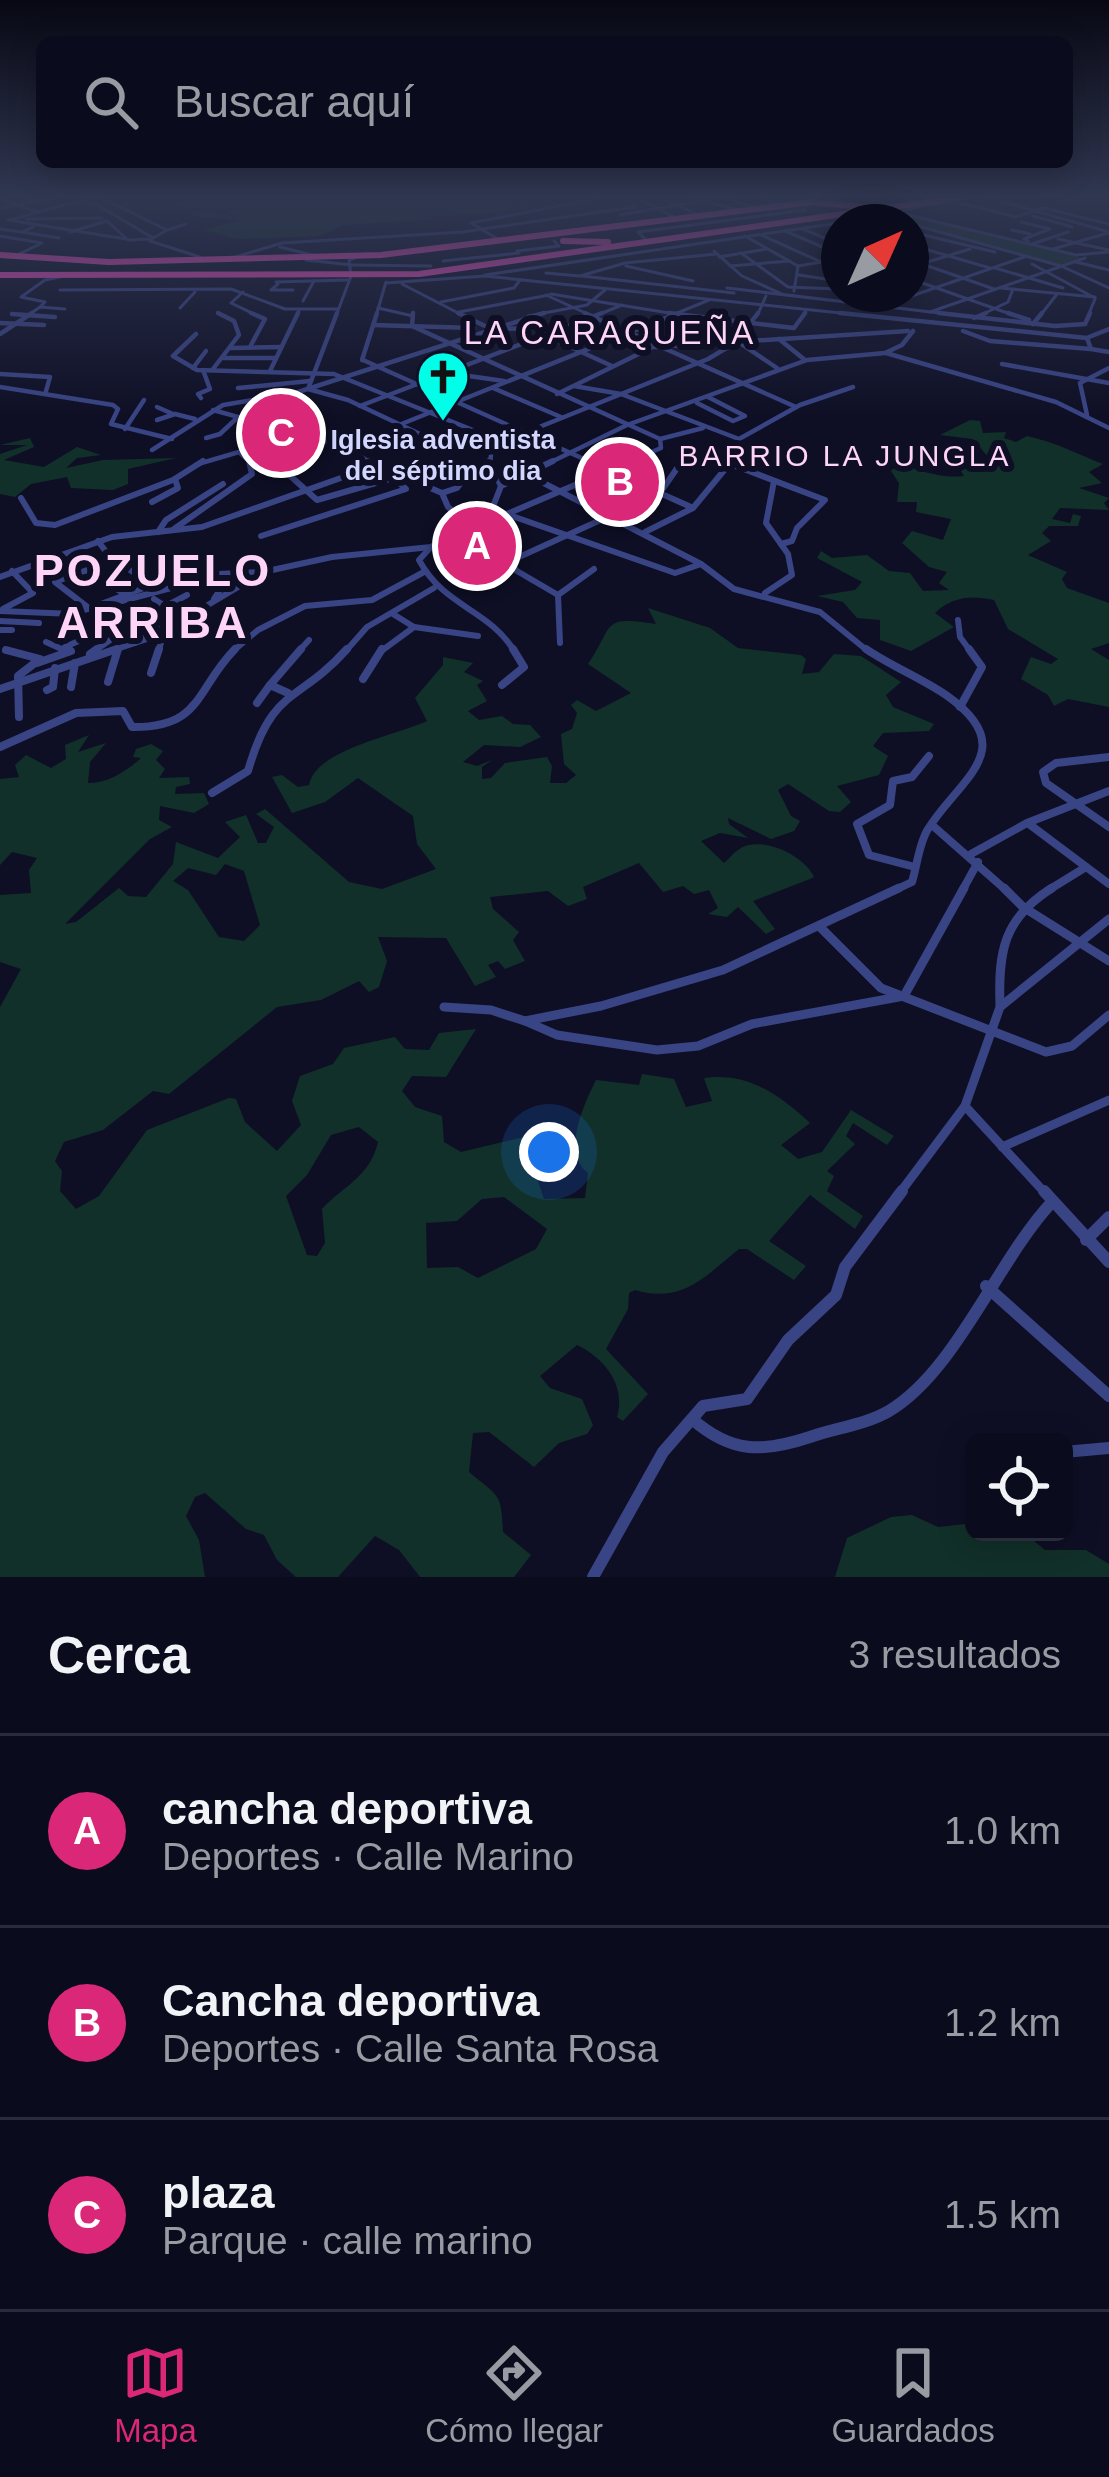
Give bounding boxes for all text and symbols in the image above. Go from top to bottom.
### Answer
search box [36,36,1073,168]
icon: search [78,69,144,135]
text: Buscar aquí [174,76,414,127]
north arrow [821,204,929,312]
district label: LA CARAQUEÑA [464,314,756,351]
church icon: Iglesia adventista del séptimo dia [415,349,471,423]
pin: C [242,388,320,478]
place label: Iglesia adventista del séptimo dia [330,425,557,486]
pin: B [581,437,659,527]
district label: BARRIO LA JUNGLA [678,439,1012,472]
pin: A [438,501,516,591]
district label: POZUELO ARRIBA [34,545,272,648]
your location [519,1122,579,1182]
map controls [965,1433,1073,1541]
button: locate [965,1433,1073,1541]
text: Cerca [48,1627,190,1684]
text: 3 resultados [849,1633,1061,1676]
text: cancha deportiva [162,1783,532,1834]
text: A [73,1809,101,1852]
text: 1.0 km [944,1809,1061,1852]
text: Deportes · Calle Marino [162,1835,574,1878]
text: Cancha deportiva [162,1975,540,2026]
text: B [73,2001,101,2044]
text: 1.2 km [944,2001,1061,2044]
text: Deportes · Calle Santa Rosa [162,2027,658,2070]
text: plaza [162,2167,275,2218]
text: C [73,2193,101,2236]
text: 1.5 km [944,2193,1061,2236]
text: Parque · calle marino [162,2219,533,2262]
tab: Mapa [114,2340,197,2450]
tab: Cómo llegar [425,2340,603,2450]
tab: Guardados [832,2340,995,2450]

